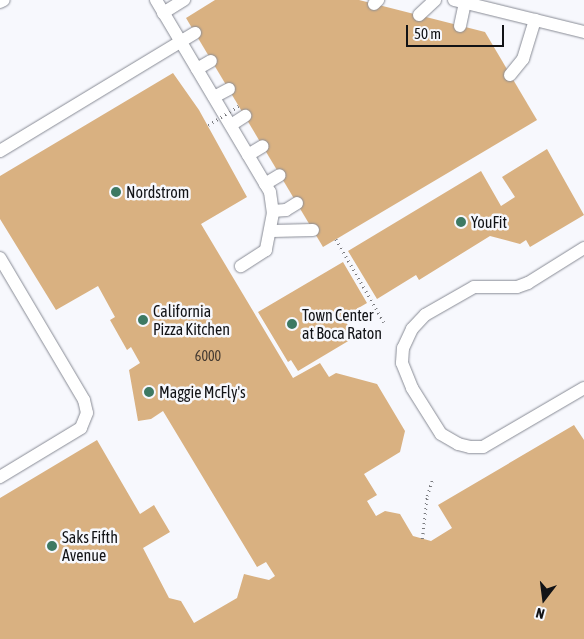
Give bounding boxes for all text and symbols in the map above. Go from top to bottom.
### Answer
scale bar [409,15,506,47]
text: 50 m [414,25,441,42]
place label: Nordstrom [126,182,189,202]
marker: Nordstrom [110,186,122,198]
place label: YouFit [471,212,507,232]
marker: YouFit [455,216,467,228]
place label: California Pizza Kitchen [153,301,230,339]
place label: Town Center at Boca Raton [302,305,382,343]
marker: California Pizza Kitchen [137,314,149,326]
marker: Town Center at Boca Raton [286,318,298,330]
house number: 6000 [195,348,221,364]
place label: Maggie McFly's [159,382,246,402]
marker: Maggie McFly's [143,386,155,398]
place label: Saks Fifth Avenue [62,527,118,565]
marker: Saks Fifth Avenue [46,540,58,552]
north arrow [519,574,569,624]
text: N [534,605,546,622]

